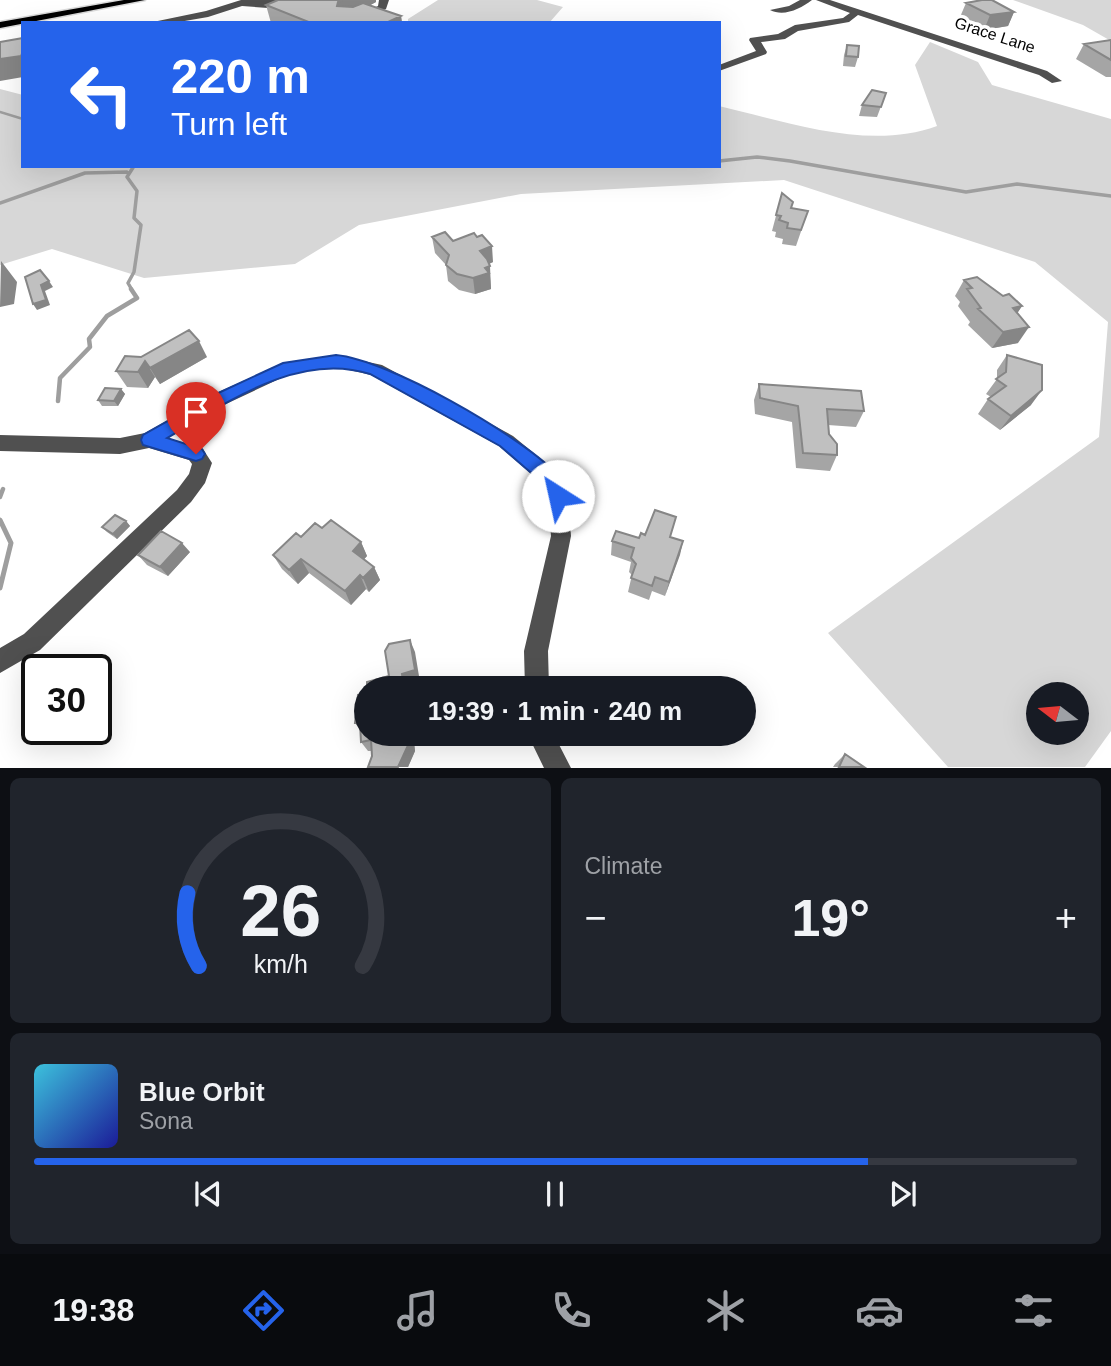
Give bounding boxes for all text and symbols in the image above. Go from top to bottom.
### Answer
street label: Grace Lane [953,14,1037,56]
icon: left [56,49,147,140]
text: 220 m [171,49,310,103]
text: Turn left [171,106,287,142]
pin [166,382,226,454]
icon: arrive [177,393,215,431]
position arrow [521,459,595,533]
speed limit sign: 30 [21,654,112,745]
north arrow [1026,682,1088,746]
map controls [1026,682,1089,745]
text: 19:39 · 1 min · 240 m [428,696,682,726]
text: Climate [585,853,662,879]
text: 26 [240,871,321,952]
text: 19° [791,889,870,947]
text: − [585,897,607,939]
text: + [1055,897,1077,939]
text: km/h [253,950,307,978]
text: Blue Orbit [139,1077,265,1107]
text: Sona [139,1108,193,1134]
icon: previous [189,1175,227,1213]
icon: pause [536,1175,574,1213]
icon: next [884,1175,922,1213]
icon: directions [239,1286,288,1335]
icon: music [393,1286,442,1335]
icon: phone [547,1286,596,1335]
icon: climate [701,1286,750,1335]
icon: car [855,1286,904,1335]
icon: filters [1009,1286,1058,1335]
text: 19:38 [53,1292,134,1328]

